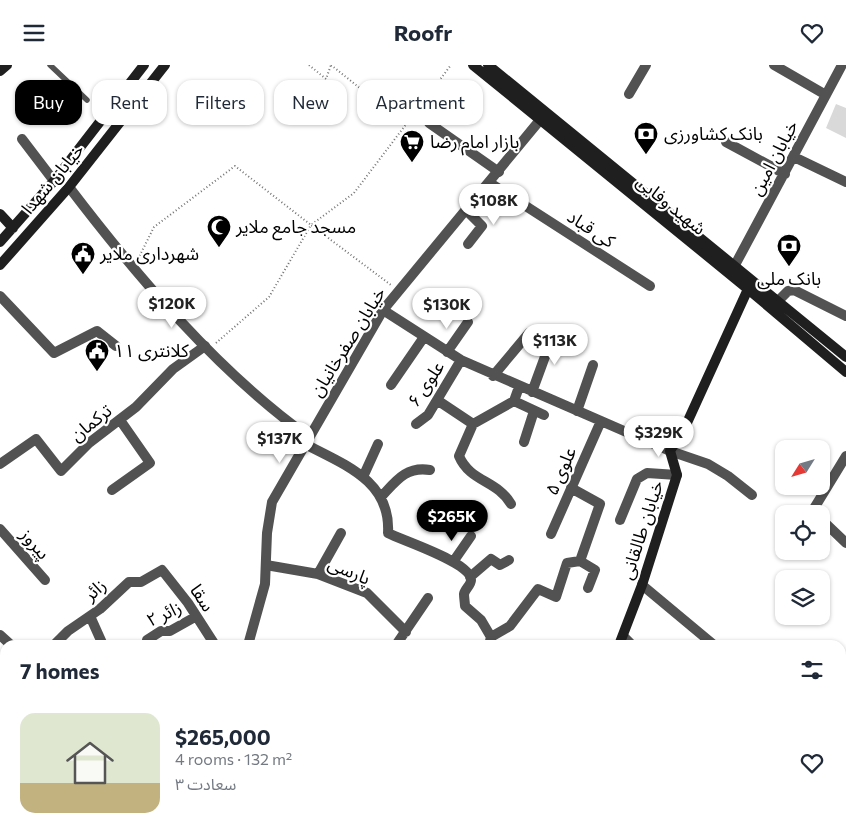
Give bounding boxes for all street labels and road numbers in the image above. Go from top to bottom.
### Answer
street label: خیابان امین [744,116,803,199]
street label: خیابان شهدا [16,139,89,219]
street label: شهید وفایی [632,170,711,240]
street label: کی قباد [563,205,620,253]
street label: خیابان صفرخانیان [305,283,390,401]
street label: علوی ۶ [402,356,449,411]
street label: ترکمان [65,399,116,446]
street label: علوی ۵ [540,443,581,498]
street label: خیابان طالقانی [615,477,668,582]
street label: پیروز [15,523,55,564]
street label: پارسی [324,551,374,590]
street label: زائر [78,574,111,606]
street label: سقا [186,580,220,615]
street label: زائر ۲ [143,595,185,632]

